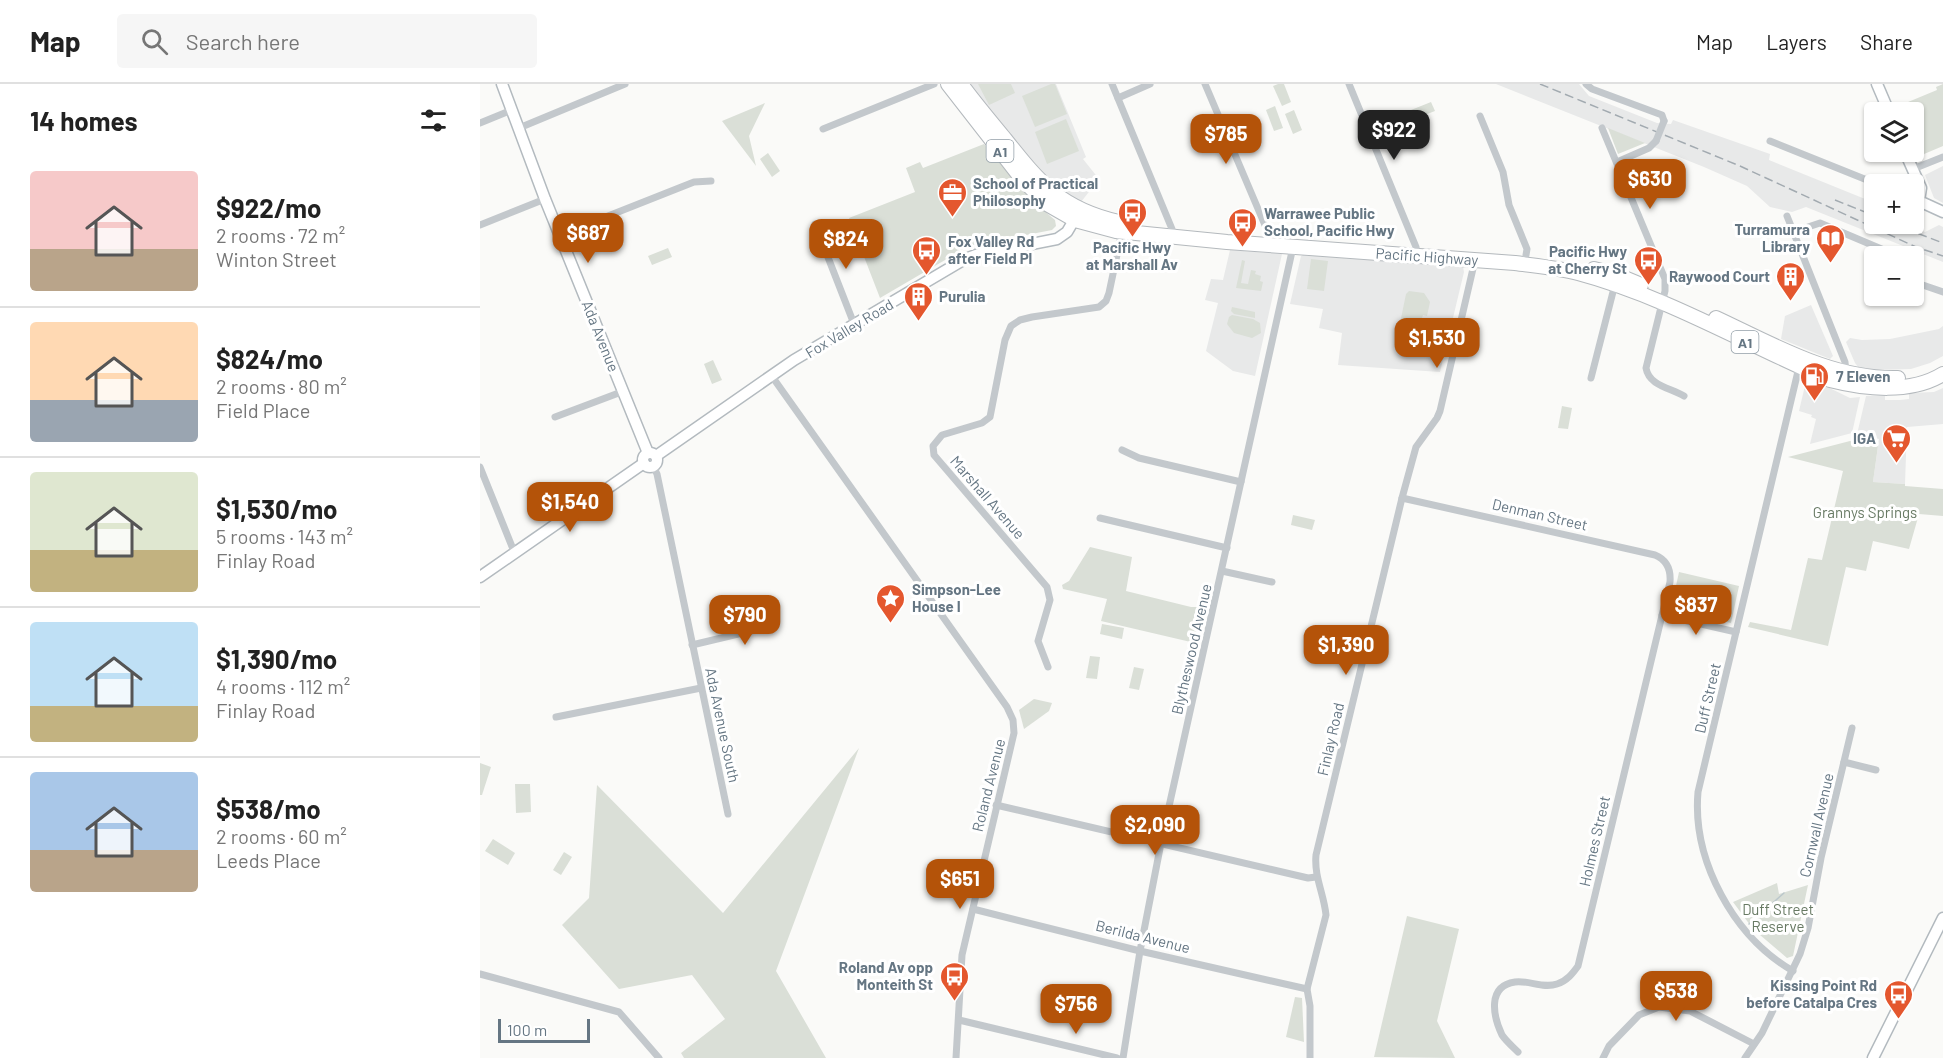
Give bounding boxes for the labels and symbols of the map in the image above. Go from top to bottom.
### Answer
pin: $922 [1358,110,1430,161]
pin: $785 [1190,114,1262,165]
road number: A1 [986,140,1014,162]
pin: $630 [1614,159,1686,210]
place label: School of Practical Philosophy [973,174,1098,209]
office icon: School of Practical Philosophy [936,176,968,218]
bus stop icon: Pacific Hwy at Marshall Av [1116,196,1148,238]
place label: Warrawee Public School, Pacific Hwy [1264,204,1395,239]
bus stop icon: Warrawee Public School, Pacific Hwy [1227,206,1259,248]
pin: $687 [552,213,624,264]
pin: $824 [810,219,882,270]
place label: Turramurra Library [1734,220,1810,255]
library icon: Turramurra Library [1815,222,1847,264]
place label: Fox Valley Rd after Field Pl [948,232,1034,267]
bus stop icon: Fox Valley Rd after Field Pl [911,234,943,276]
place label: Pacific Hwy at Marshall Av [1086,238,1178,273]
place label: Pacific Hwy at Cherry St [1548,242,1627,277]
street label: Pacific Highway [1375,243,1479,269]
bus stop icon: Pacific Hwy at Cherry St [1632,244,1664,286]
building icon: Raywood Court [1775,260,1807,302]
place label: Raywood Court [1669,267,1770,285]
building icon: Purulia [902,280,934,322]
place label: Purulia [939,287,986,305]
street label: Fox Valley Road [802,295,896,361]
street label: Ada Avenue [579,298,623,374]
pin: $1,530 [1388,318,1486,369]
road number: A1 [1732,331,1758,353]
fuel station icon: 7 Eleven [1799,360,1831,402]
place label: 7 Eleven [1836,367,1890,385]
supermarket icon: IGA [1881,422,1913,464]
place label: IGA [1853,429,1876,447]
street label: Marshall Avenue [947,452,1029,542]
pin: $1,540 [521,482,619,533]
street label: Denman Street [1490,494,1590,534]
park label: Grannys Springs [1813,503,1917,521]
place label: Simpson-Lee House I [912,580,1001,615]
place icon: Simpson-Lee House I [875,582,907,624]
street label: Blytheswood Avenue [1167,582,1215,716]
pin: $837 [1660,585,1732,636]
pin: $790 [709,595,781,646]
pin: $1,390 [1297,625,1395,676]
street label: Duff Street [1690,661,1724,735]
street label: Ada Avenue South [702,666,744,784]
street label: Finlay Road [1313,701,1347,777]
street label: Roland Avenue [968,737,1008,833]
street label: Cornwall Avenue [1795,771,1837,879]
street label: Holmes Street [1575,794,1613,888]
pin: $2,090 [1106,805,1204,856]
pin: $651 [924,859,996,910]
park label: Duff Street Reserve [1742,900,1814,935]
street label: Berilda Avenue [1094,916,1192,956]
place label: Roland Av opp Monteith St [839,958,933,993]
bus stop icon: Roland Av opp Monteith St [938,960,970,1002]
pin: $538 [1640,971,1712,1022]
place label: Kissing Point Rd before Catalpa Cres [1746,976,1877,1011]
bus stop icon: Kissing Point Rd before Catalpa Cres [1882,978,1914,1020]
pin: $756 [1040,984,1112,1035]
scale bar [498,1016,590,1044]

